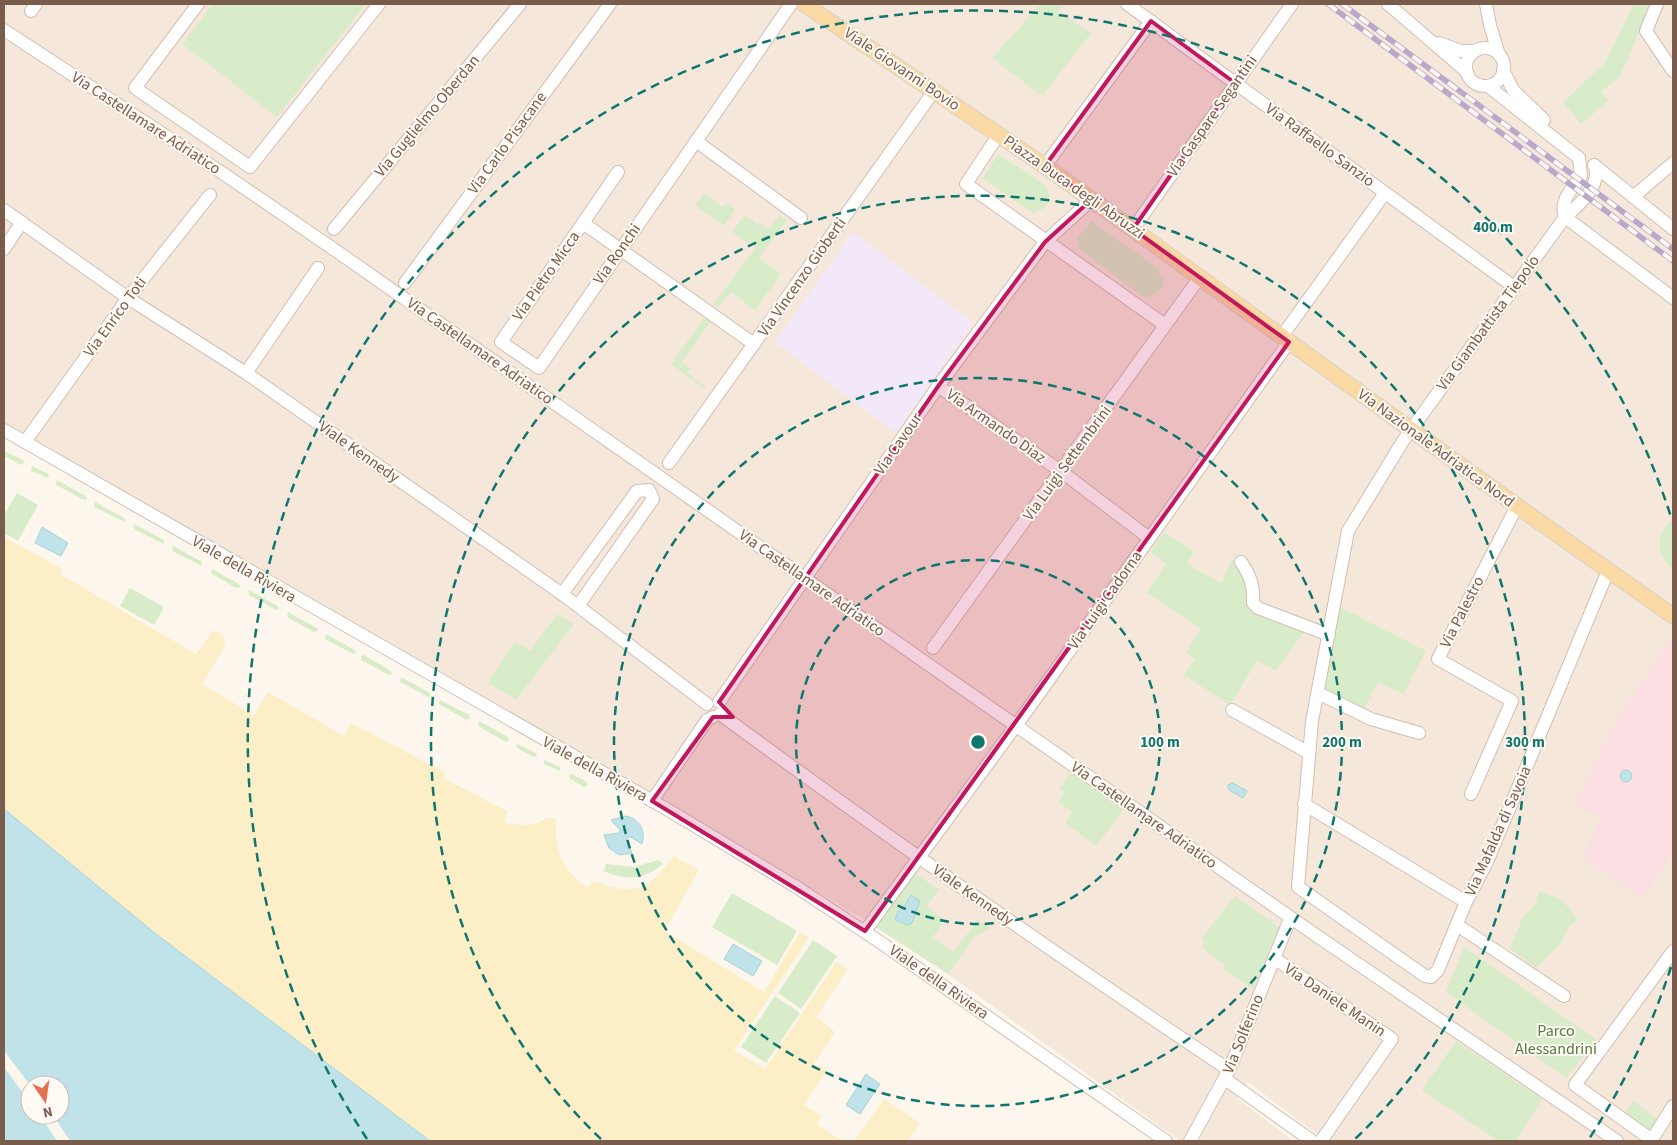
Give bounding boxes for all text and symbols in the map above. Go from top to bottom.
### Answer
street label: Viale Giovanni Bovio [840,22,964,116]
street label: Via Guglielmo Oberdan [369,50,485,182]
street label: Via Gaspare Segantini [1162,51,1262,181]
street label: Via Castellamare Adriatico [67,66,225,180]
street label: Via Carlo Pisacane [462,87,552,199]
street label: Via Raffaello Sanzio [1261,98,1379,192]
street label: Piazza Duca degli Abruzzi [999,130,1149,244]
street label: Via Vincenzo Gioberti [753,213,851,341]
text: 400 m [1473,217,1513,238]
street label: Via Ronchi [588,219,646,289]
street label: Via Pietro Micca [507,227,585,325]
street label: Via Giambattista Tiepolo [1431,251,1545,395]
street label: Via Enrico Toti [78,272,152,362]
street label: Via Castellamare Adriatico [402,292,558,410]
street label: Via Armando Diaz [942,383,1050,469]
street label: Via Nazionale Adriatica Nord [1353,383,1519,513]
street label: Via Luigi Settembrini [1018,401,1116,525]
street label: Via Cavour [869,408,928,479]
street label: Viale Kennedy [314,416,404,488]
street label: Via Castellamare Adriatico [734,524,890,642]
street label: Viale della Riviera [188,530,300,608]
street label: Via Luigi Cadorna [1063,546,1147,654]
street label: Via Palestro [1435,572,1489,652]
street label: Viale della Riviera [538,731,652,807]
text: 100 m [1140,732,1180,753]
text: 200 m [1322,732,1362,753]
text: 300 m [1505,732,1545,753]
centre of rings [969,733,987,751]
street label: Via Castellamare Adriatico [1066,756,1222,874]
street label: Via Mafalda di Savoia [1459,762,1537,900]
street label: Viale Kennedy [928,859,1018,931]
street label: Viale della Riviera [885,939,993,1025]
street label: Via Daniele Manin [1280,958,1390,1042]
street label: Via Solferino [1217,991,1269,1077]
park label: Parco Alessandrini [1515,1020,1597,1060]
north arrow [20,1075,70,1125]
text: N [41,1101,54,1122]

